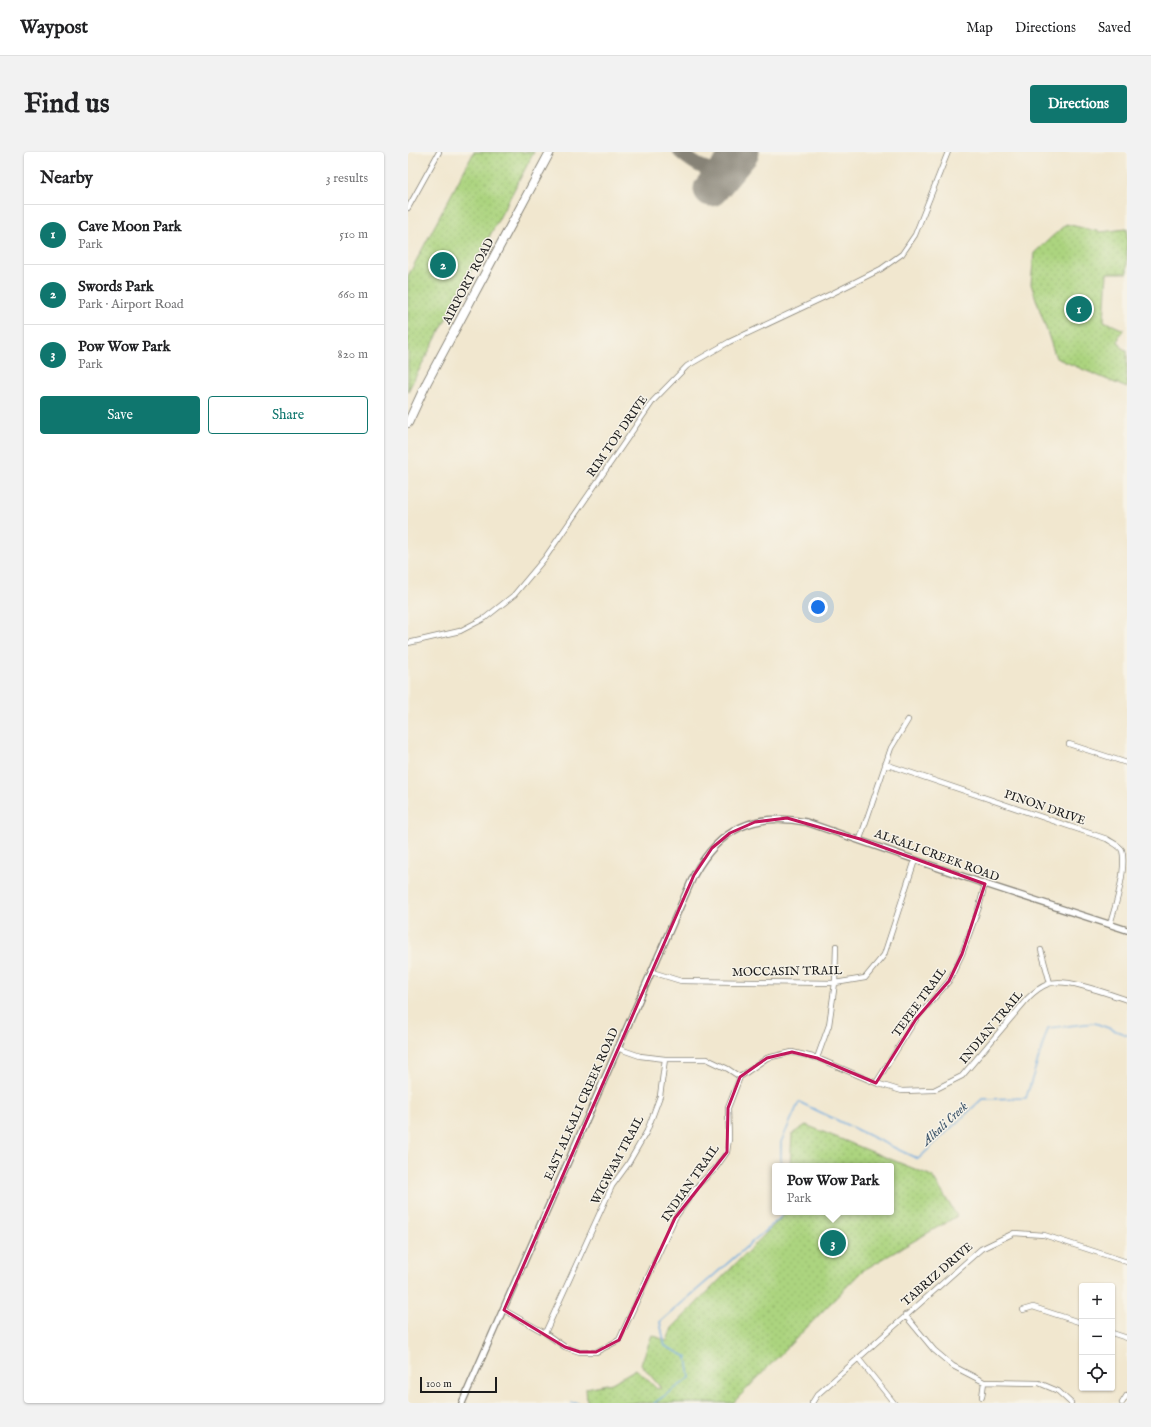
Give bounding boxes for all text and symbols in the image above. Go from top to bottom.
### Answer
text: Waypost [20,16,88,40]
text: Map [966,19,993,37]
text: Directions [1015,19,1076,37]
text: Saved [1098,19,1131,37]
button: Directions [1030,85,1127,123]
text: Find us [24,87,110,122]
text: Nearby [40,168,93,189]
text: 3 results [326,170,368,187]
text: Cave Moon Park [78,217,182,236]
text: 1 [51,226,55,243]
text: 510 m [339,226,368,243]
street label: AIRPORT ROAD [439,235,498,328]
text: Park [78,236,103,253]
pin: 2 [430,250,456,280]
text: Swords Park [78,277,154,296]
text: 2 [50,286,56,303]
text: 660 m [338,286,368,303]
pin: 1 [1066,294,1092,324]
text: Park · Airport Road [78,296,184,313]
text: Pow Wow Park [78,337,171,356]
text: 3 [51,346,55,363]
text: 820 m [338,346,368,363]
text: Park [78,356,103,373]
street label: RIM TOP DRIVE [584,393,651,480]
button: Save [40,396,200,434]
button: Share [208,396,368,434]
your location [808,597,828,617]
street label: PINON DRIVE [1002,787,1087,828]
street label: ALKALI CREEK ROAD [872,826,1002,885]
street label: MOCCASIN TRAIL [732,963,843,980]
street label: TEPEE TRAIL [889,964,950,1040]
street label: INDIAN TRAIL [956,987,1027,1067]
street label: EAST ALKALI CREEK ROAD [541,1025,622,1183]
water label: Alkali Creek [917,1098,972,1151]
street label: WIGWAM TRAIL [588,1113,647,1207]
street label: INDIAN TRAIL [658,1141,723,1225]
popup [772,1163,894,1215]
text: Pow Wow Park [787,1171,879,1190]
text: Park [787,1190,811,1207]
pin: 3 [820,1228,846,1258]
street label: TABRIZ DRIVE [899,1239,976,1309]
map controls [1079,1283,1115,1391]
button: + [1079,1283,1115,1319]
button: − [1079,1319,1115,1355]
button: locate [1079,1355,1115,1391]
scale bar [420,1375,497,1394]
text: 100 m [426,1377,452,1391]

